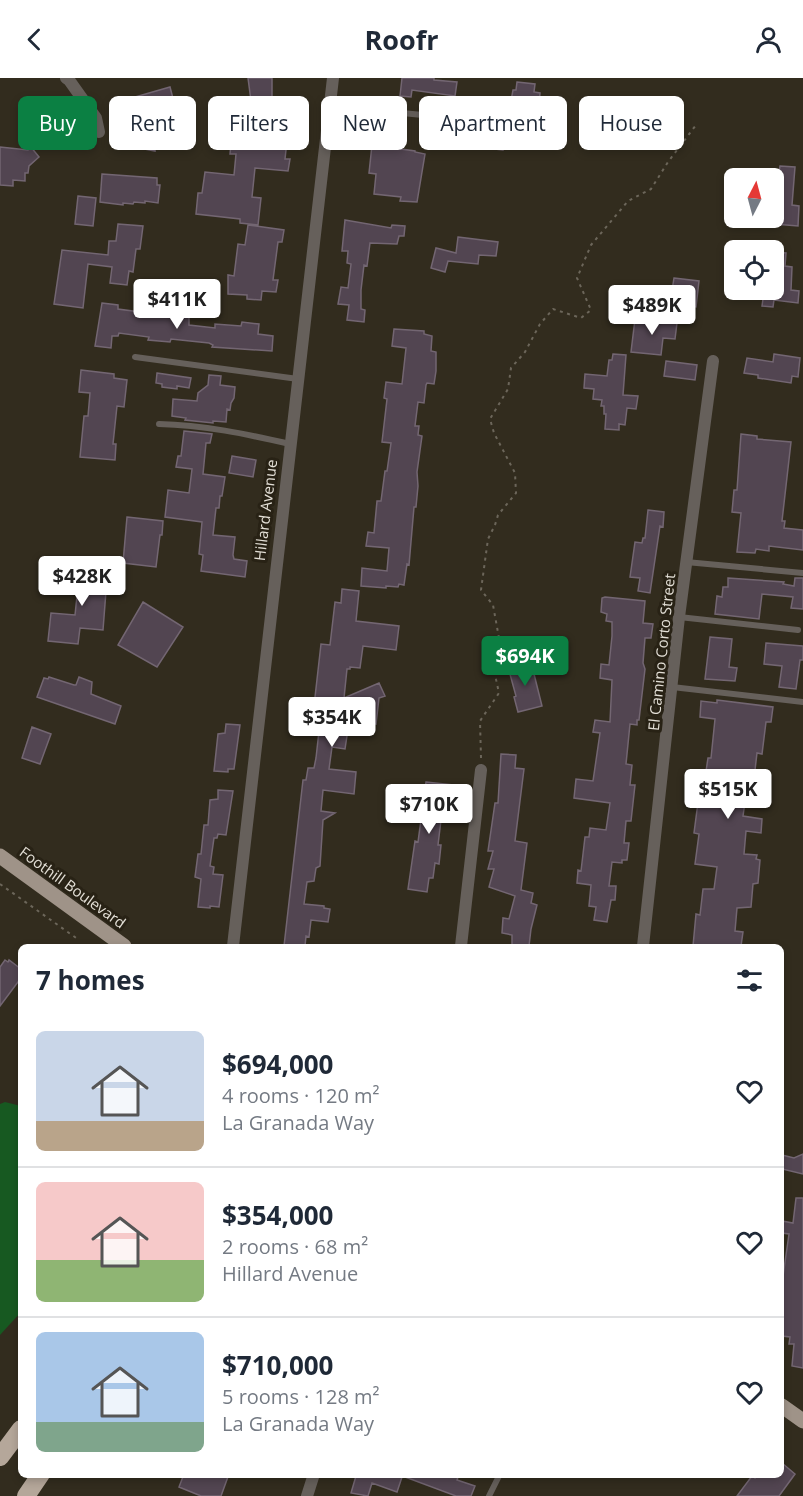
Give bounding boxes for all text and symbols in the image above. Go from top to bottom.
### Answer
text: Roofr [365,21,438,58]
icon: back [18,23,51,56]
icon: person [752,23,785,56]
chip: Buy [18,96,97,150]
chip: Rent [109,96,196,150]
chip: Filters [208,96,309,150]
chip: New [321,96,407,150]
chip: Apartment [419,96,567,150]
chip: House [579,96,684,150]
north arrow [724,168,784,228]
map controls [724,168,784,300]
button: locate [724,240,784,300]
pin: $411K [135,279,219,330]
text: $411K [147,285,207,312]
pin: $489K [610,285,694,336]
text: $489K [622,291,682,318]
street label: Hillard Avenue [249,458,281,562]
pin: $428K [40,556,124,607]
text: $428K [52,562,112,589]
street label: El Camino Corto Street [643,572,679,732]
pin: $694K [483,636,567,687]
text: $694K [495,642,555,669]
pin: $354K [290,697,374,748]
text: $354K [302,703,362,730]
pin: $515K [686,769,770,820]
text: $515K [698,775,758,802]
pin: $710K [387,784,471,835]
text: $710K [399,790,459,817]
street label: Foothill Boulevard [16,842,130,932]
text: 7 homes [36,962,145,998]
icon: filters [733,964,766,997]
text: $694,000 [222,1046,333,1082]
icon: home [84,1055,156,1127]
icon: heart [733,1075,766,1108]
text: 4 rooms · 120 m² [222,1082,380,1109]
text: La Granada Way [222,1109,374,1136]
text: $354,000 [222,1197,333,1233]
icon: home [84,1206,156,1278]
icon: heart [733,1226,766,1259]
text: 2 rooms · 68 m² [222,1233,368,1260]
text: Hillard Avenue [222,1260,358,1287]
text: $710,000 [222,1347,333,1383]
icon: home [84,1356,156,1428]
icon: heart [733,1376,766,1409]
text: 5 rooms · 128 m² [222,1383,380,1410]
text: La Granada Way [222,1410,374,1437]

